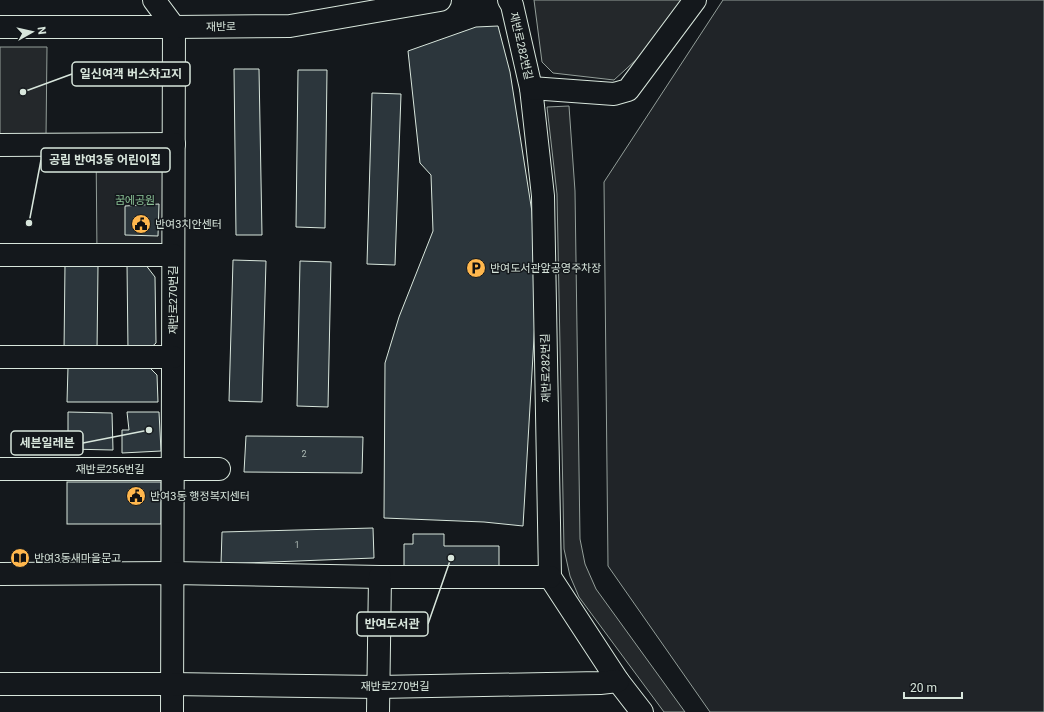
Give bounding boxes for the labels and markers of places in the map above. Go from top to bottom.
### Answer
callout: 일신여객 버스차고지 [72,62,190,86]
callout: 공립 반여3동 어린이집 [41,148,170,172]
public building icon: 반여3치안센터 [130,213,152,235]
place label: 반여3치안센터 [155,218,222,231]
parking icon: 반여도서관앞공영주차장 [465,257,487,279]
place label: 반여도서관앞공영주차장 [490,262,601,275]
callout: 세븐일레븐 [11,431,83,455]
public building icon: 반여3동 행정복지센터 [125,485,147,507]
place label: 반여3동 행정복지센터 [150,490,250,503]
library icon: 반여3동새마을문고 [9,547,31,569]
place label: 반여3동새마을문고 [34,552,121,565]
callout: 반여도서관 [357,612,428,636]

